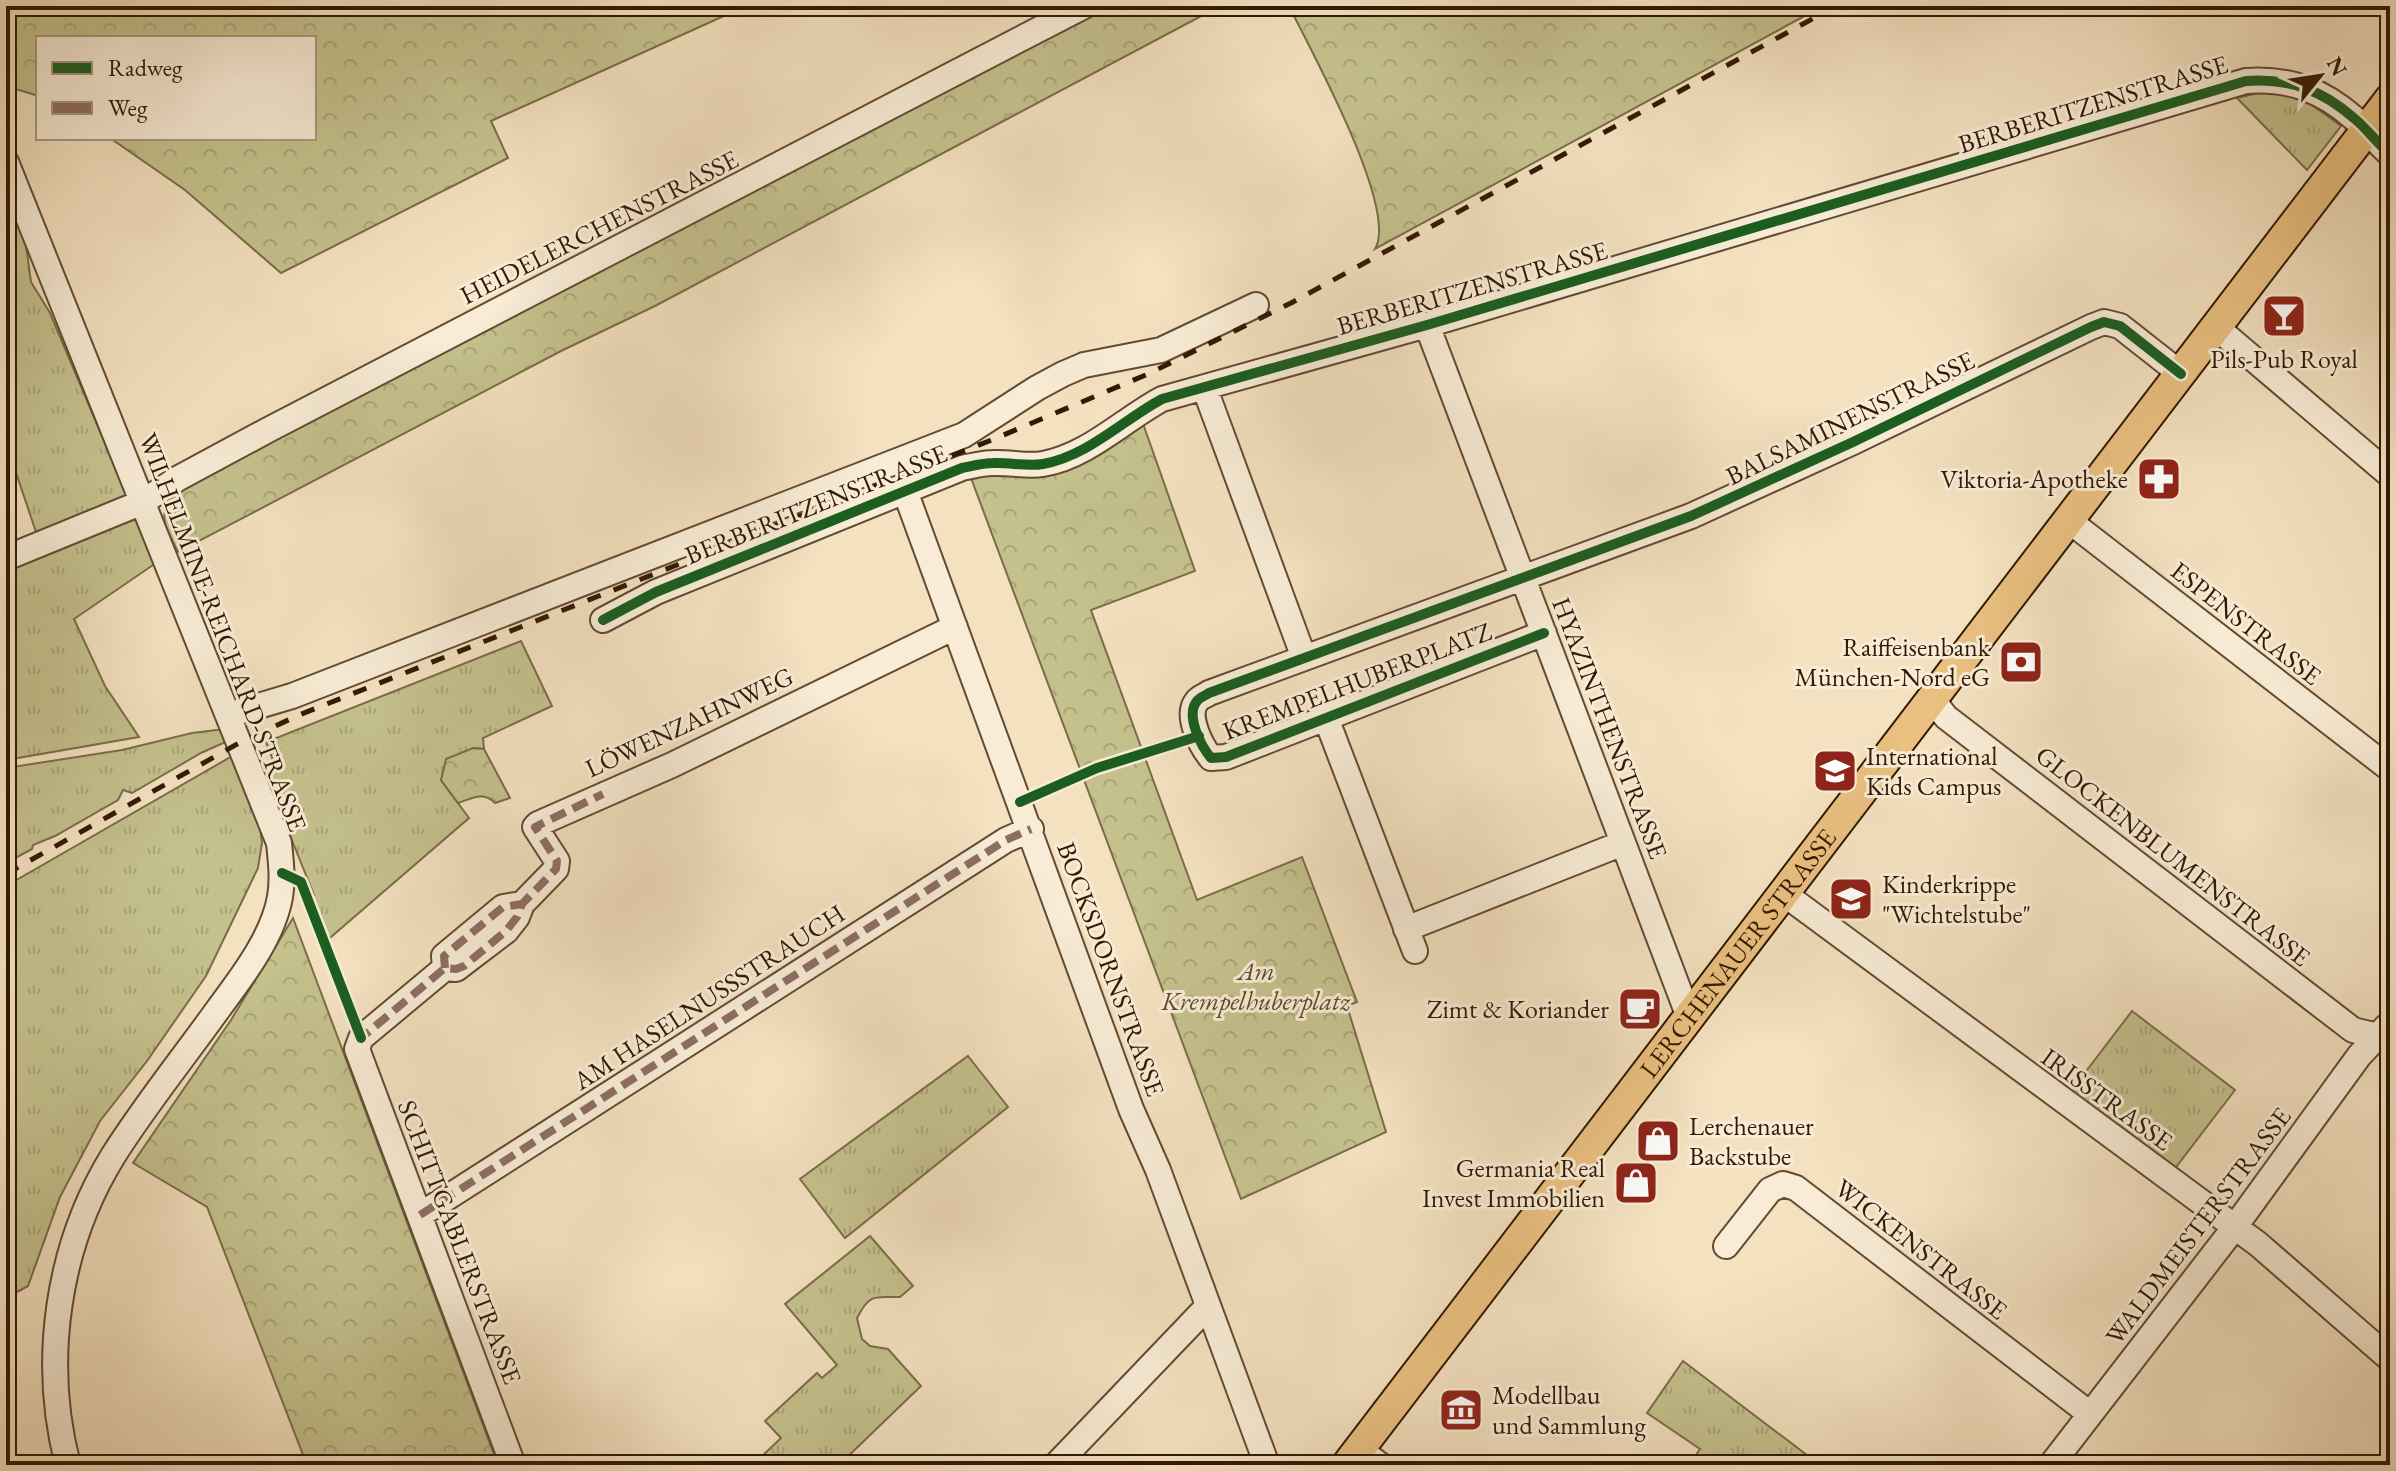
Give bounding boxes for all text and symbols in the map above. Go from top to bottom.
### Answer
legend [36,36,316,140]
north arrow [2280,36,2360,116]
street label: BERBERITZENSTRASSE [1954,47,2232,161]
text: N [2320,51,2354,81]
text: Radweg [108,52,183,83]
text: Weg [108,92,148,123]
street label: HEIDELERCHENSTRASSE [454,142,744,312]
street label: BERBERITZENSTRASSE [1333,233,1612,343]
bar icon: Pils-Pub Royal [2260,292,2308,340]
place label: Pils-Pub Royal [2210,342,2358,376]
street label: BALSAMINENSTRASSE [1720,343,1980,493]
street label: WILHELMINE-REICHARD-STRASSE [131,428,315,836]
street label: BERBERITZENSTRASSE [680,436,953,572]
pharmacy icon: Viktoria-Apotheke [2135,455,2183,503]
place label: Viktoria-Apotheke [1941,462,2128,496]
street label: ESPENSTRASSE [2164,553,2329,693]
street label: HYAZINTHENSTRASSE [1544,592,1676,864]
street label: KREMPELHUBERPLATZ [1218,614,1497,748]
place label: Raiffeisenbank München-Nord eG [1795,630,1991,694]
bank icon: Raiffeisenbank München-Nord eG [1997,638,2045,686]
street label: LÖWENZAHNWEG [579,659,799,785]
street label: GLOCKENBLUMENSTRASSE [2029,738,2318,974]
place label: International Kids Campus [1866,739,2002,803]
school or university icon: International Kids Campus [1811,747,1859,795]
street label: LERCHENAUER STRASSE [1632,821,1844,1085]
street label: BOCKSDORNSTRASSE [1049,837,1173,1101]
place label: Kinderkrippe "Wichtelstube" [1882,867,2031,931]
school or university icon: Kinderkrippe "Wichtelstube" [1827,875,1875,923]
street label: AM HASELNUSSSTRAUCH [566,896,851,1098]
park label: Am Krempelhuberplatz [1160,954,1351,1018]
cafe icon: Zimt & Koriander [1616,985,1664,1033]
place label: Zimt & Koriander [1427,992,1609,1026]
street label: IRISSTRASSE [2035,1040,2180,1158]
street label: SCHITTGABLERSTRASSE [390,1095,530,1389]
street label: WALDMEISTERSTRASSE [2098,1100,2299,1352]
place label: Lerchenauer Backstube [1689,1109,1814,1173]
shop icon: Lerchenauer Backstube [1634,1117,1682,1165]
place label: Germania Real Invest Immobilien [1422,1151,1605,1215]
shop icon: Germania Real Invest Immobilien [1612,1159,1660,1207]
street label: WICKENSTRASSE [1828,1171,2014,1327]
place label: Modellbau und Sammlung [1492,1378,1646,1442]
museum icon: Modellbau und Sammlung [1437,1386,1485,1434]

